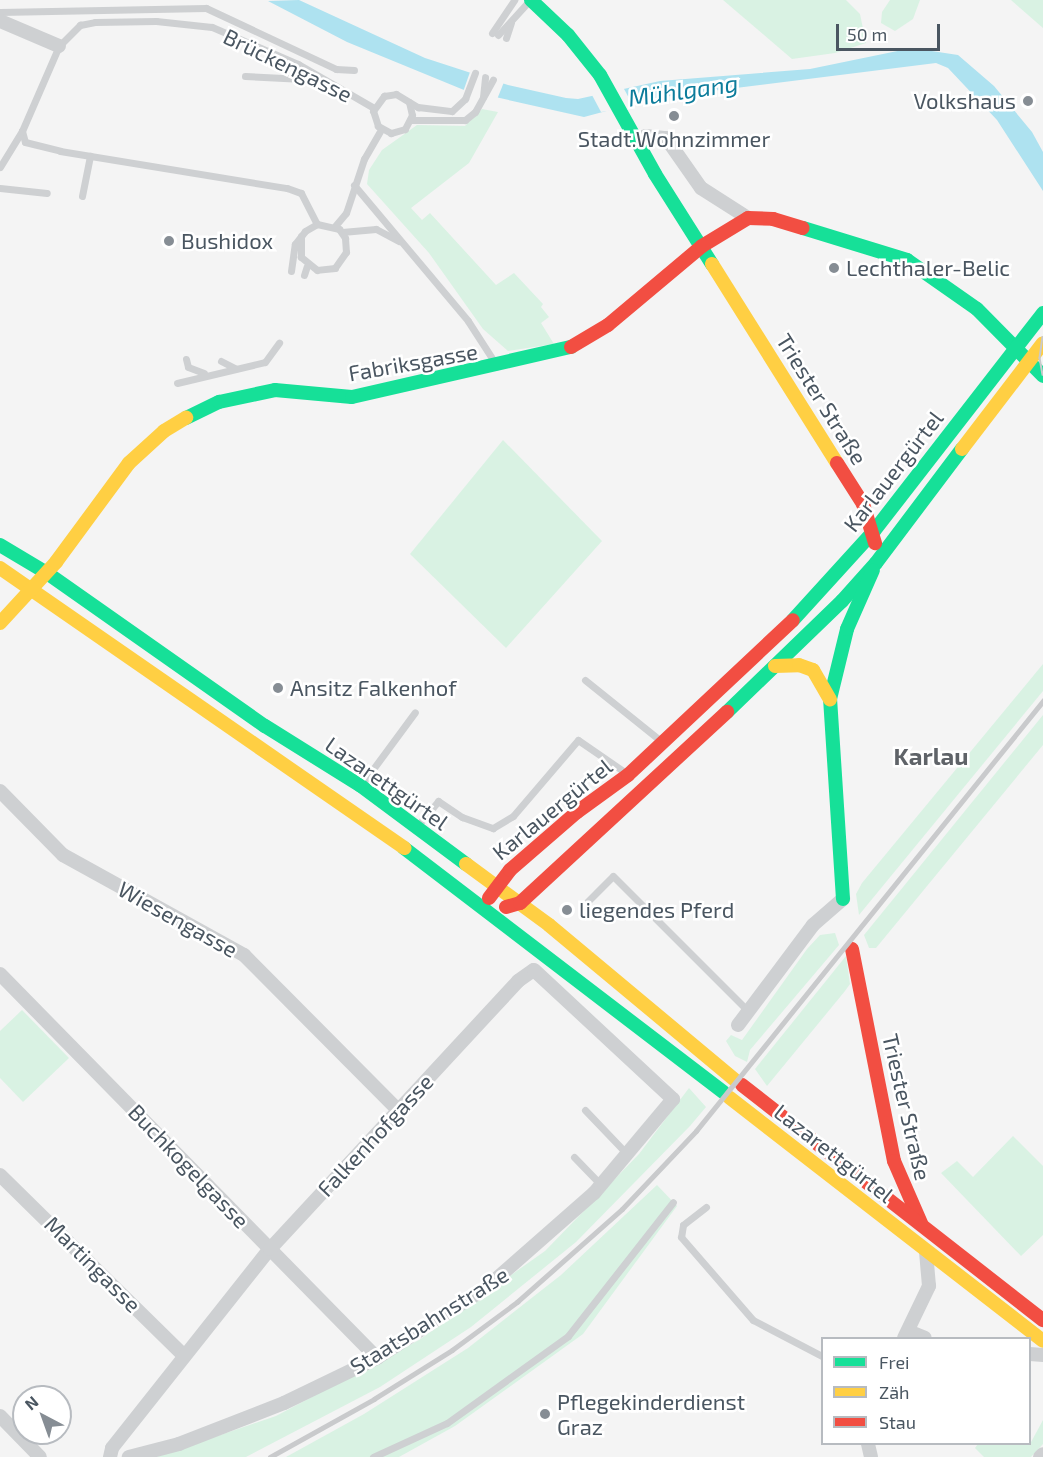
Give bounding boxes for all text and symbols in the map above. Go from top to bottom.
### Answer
scale bar [839,12,942,50]
street label: Brückengasse [219,23,357,107]
text: 50 m [847,23,887,45]
water label: Mühlgang [626,68,740,112]
place label: Volkshaus [913,88,1016,114]
marker: Volkshaus [1021,94,1035,108]
marker: Stadt.Wohnzimmer [667,109,681,123]
place label: Stadt.Wohnzimmer [578,126,770,152]
place label: Bushidox [181,228,273,254]
marker: Bushidox [162,234,176,248]
place label: Lechthaler-Belic [846,255,1010,281]
marker: Lechthaler-Belic [827,261,841,275]
street label: Triester Straße [771,328,873,470]
street label: Fabriksgasse [346,338,480,386]
street label: Karlauergürtel [838,405,948,537]
place label: Ansitz Falkenhof [290,675,457,701]
marker: Ansitz Falkenhof [271,681,285,695]
street label: Lazarettgürtel [320,731,454,835]
district label: Karlau [894,742,968,770]
street label: Karlauergürtel [487,753,617,865]
street label: Wiesengasse [114,875,242,963]
place label: liegendes Pferd [579,897,734,923]
marker: liegendes Pferd [560,903,574,917]
street label: Triester Straße [877,1031,937,1183]
street label: Falkenhofgasse [312,1068,438,1202]
street label: Lazarettgürtel [769,1098,899,1208]
street label: Buchkogelgasse [123,1099,255,1233]
street label: Martingasse [39,1210,147,1318]
street label: Staatsbahnstraße [345,1261,513,1379]
legend [821,1337,1031,1445]
text: Frei [879,1351,910,1373]
text: Zäh [879,1381,910,1403]
north arrow [12,1385,72,1445]
place label: Pflegekinderdienst Graz [557,1388,745,1440]
text: N [21,1392,42,1414]
marker: Pflegekinderdienst Graz [538,1407,552,1421]
text: Stau [879,1411,916,1433]

